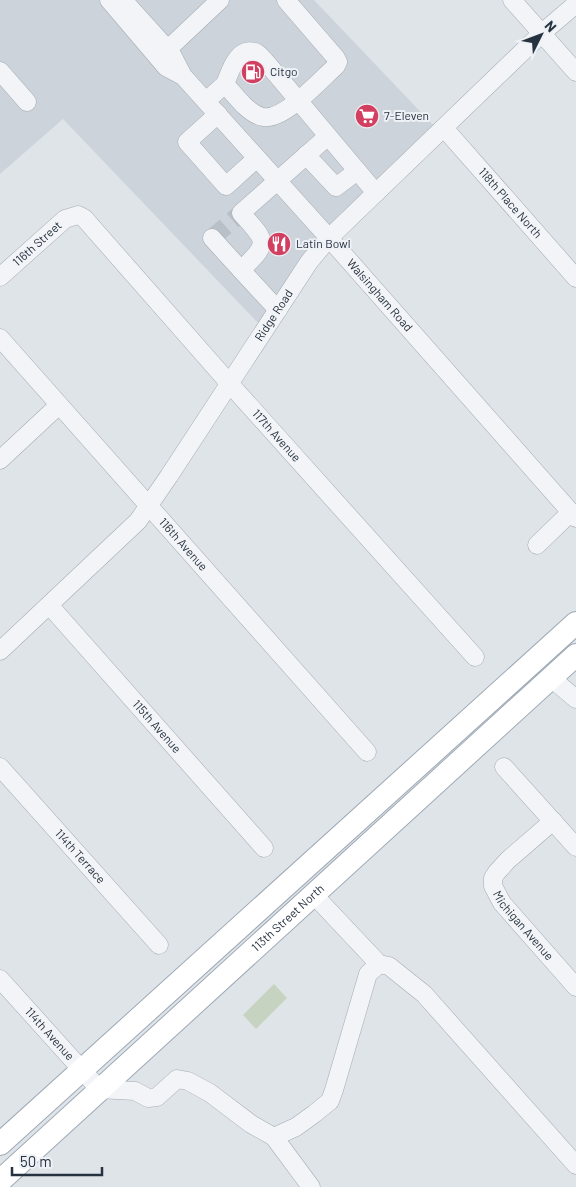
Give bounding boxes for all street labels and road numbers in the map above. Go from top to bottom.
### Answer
street label: 118th Place North [476,164,545,240]
street label: 116th Street [9,218,64,268]
street label: Walsingham Road [345,256,416,334]
street label: Ridge Road [251,287,295,343]
street label: 117th Avenue [250,406,304,464]
street label: 116th Avenue [157,515,211,573]
street label: 115th Avenue [130,697,185,755]
street label: 114th Terrace [53,826,109,886]
street label: 113th Street North [248,881,326,954]
street label: Michigan Avenue [491,888,557,963]
street label: 114th Avenue [23,1004,78,1063]

